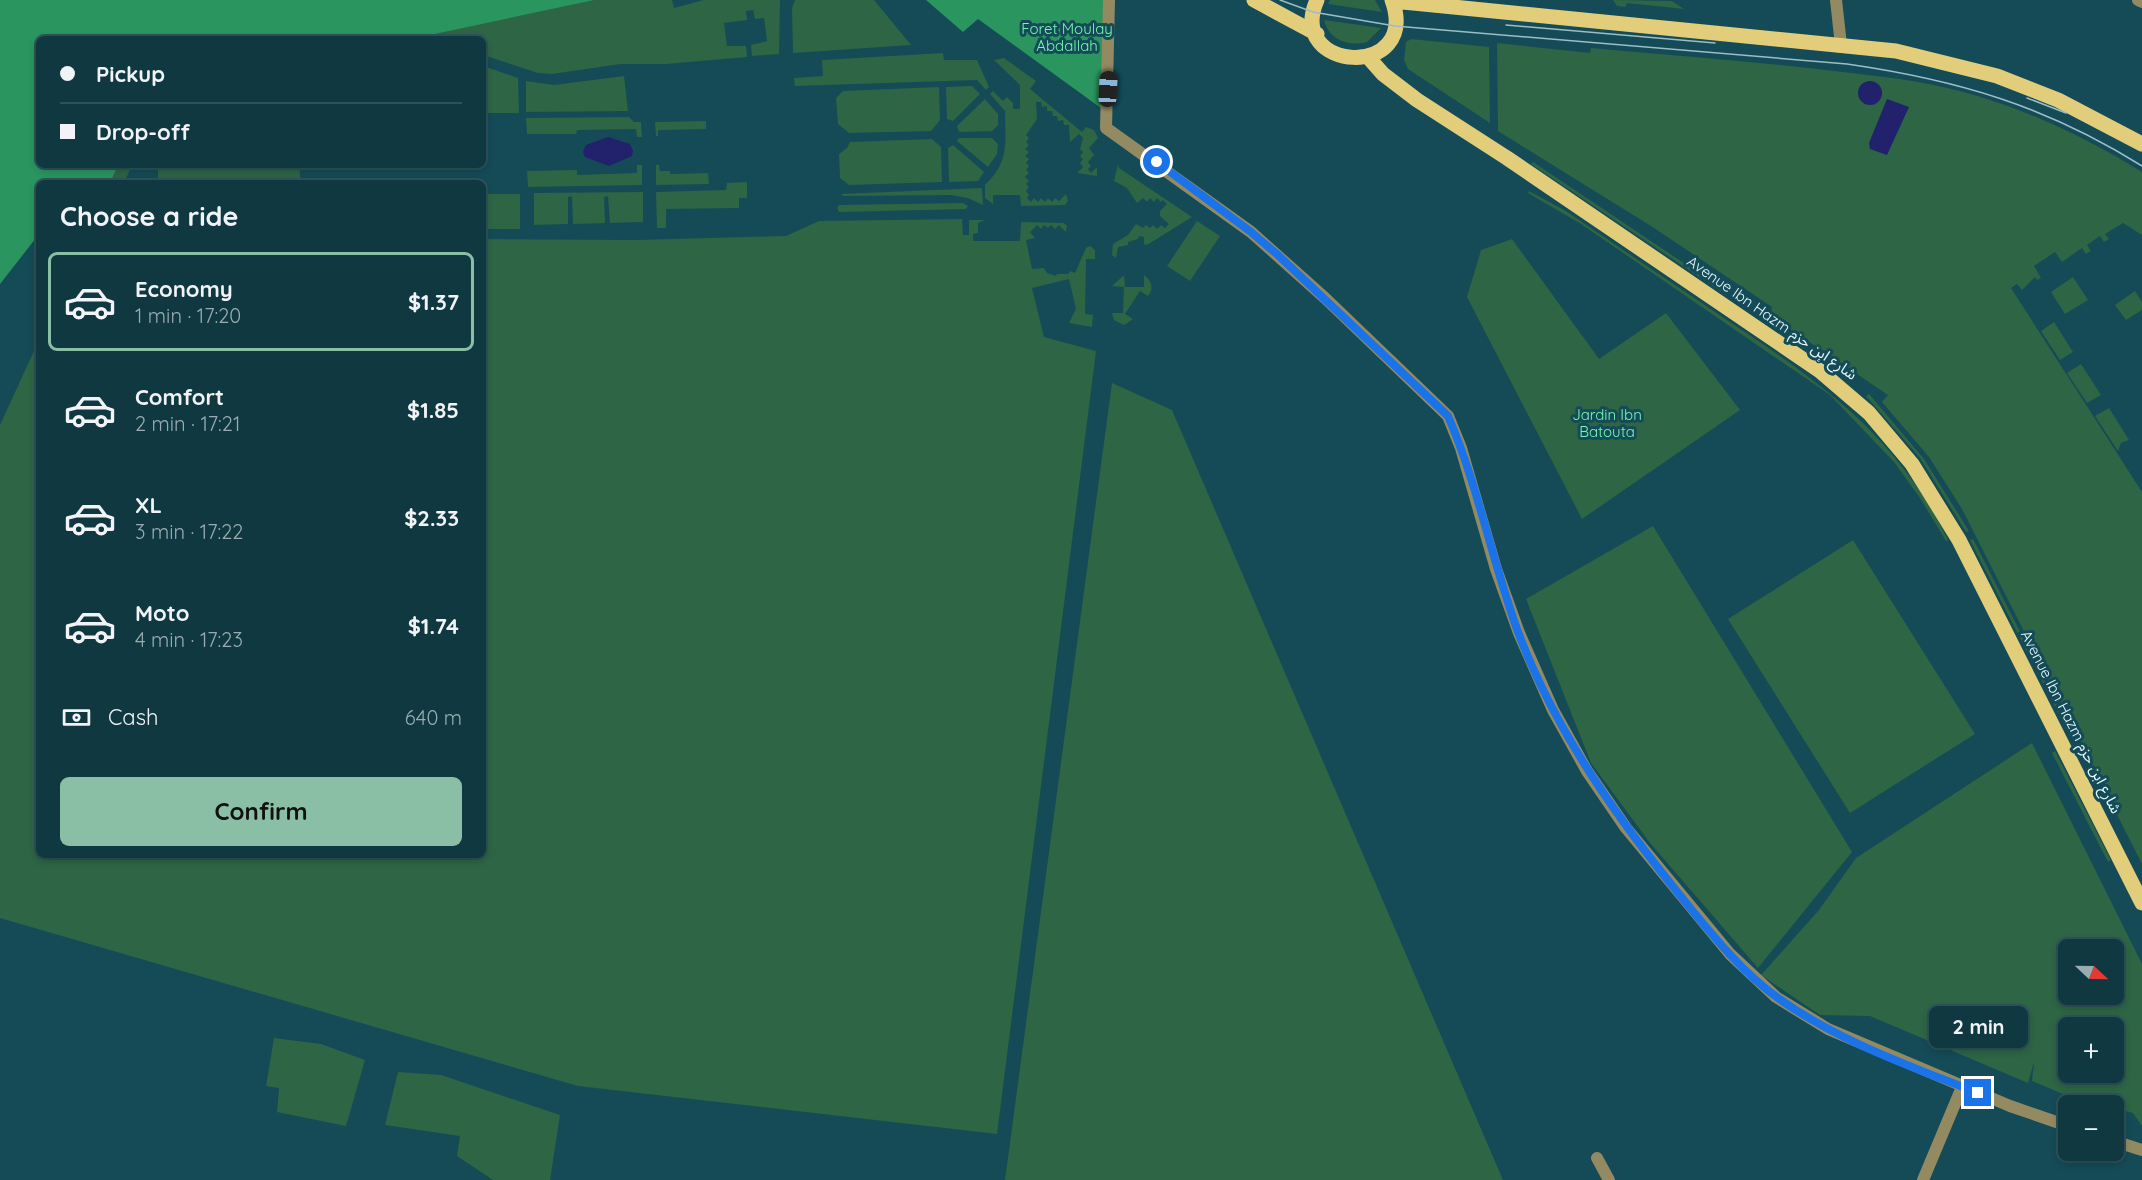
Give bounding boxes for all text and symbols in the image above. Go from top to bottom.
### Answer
park label: Foret Moulay Abdallah [1021,19,1113,55]
text: Pickup [96,60,165,88]
car [1098,71,1118,107]
text: Drop-off [96,118,190,146]
route start [1143,148,1170,175]
text: Choose a ride [60,199,238,233]
street label: Avenue Ibn Hazm شارع ابن حزم [1682,252,1861,386]
icon: car [63,275,117,329]
text: Economy [135,275,233,303]
text: $1.37 [408,288,459,316]
text: 1 min · 17:20 [135,303,241,328]
icon: car [63,383,117,437]
text: Comfort [135,383,224,411]
text: $1.85 [407,396,459,424]
park label: Jardin Ibn Batouta [1572,405,1642,441]
text: 2 min · 17:21 [135,411,240,436]
icon: car [63,491,117,545]
text: XL [135,491,162,519]
text: $2.33 [404,504,459,532]
text: 3 min · 17:22 [135,519,243,544]
icon: car [63,599,117,653]
text: Moto [135,599,189,627]
text: $1.74 [408,612,459,640]
text: 4 min · 17:23 [135,627,243,652]
street label: Avenue Ibn Hazm شارع ابن حزم [2014,627,2126,818]
icon: cash [60,701,93,734]
text: Cash [108,703,159,731]
text: 640 m [405,705,462,730]
button: Confirm [60,777,462,846]
north arrow [2058,939,2124,1005]
map controls [2058,939,2124,1161]
callout: 2 min [1928,1006,2028,1048]
text: 2 min [1952,1014,2005,1039]
button: + [2058,1017,2124,1083]
route end [1964,1079,1991,1106]
button: − [2058,1095,2124,1161]

